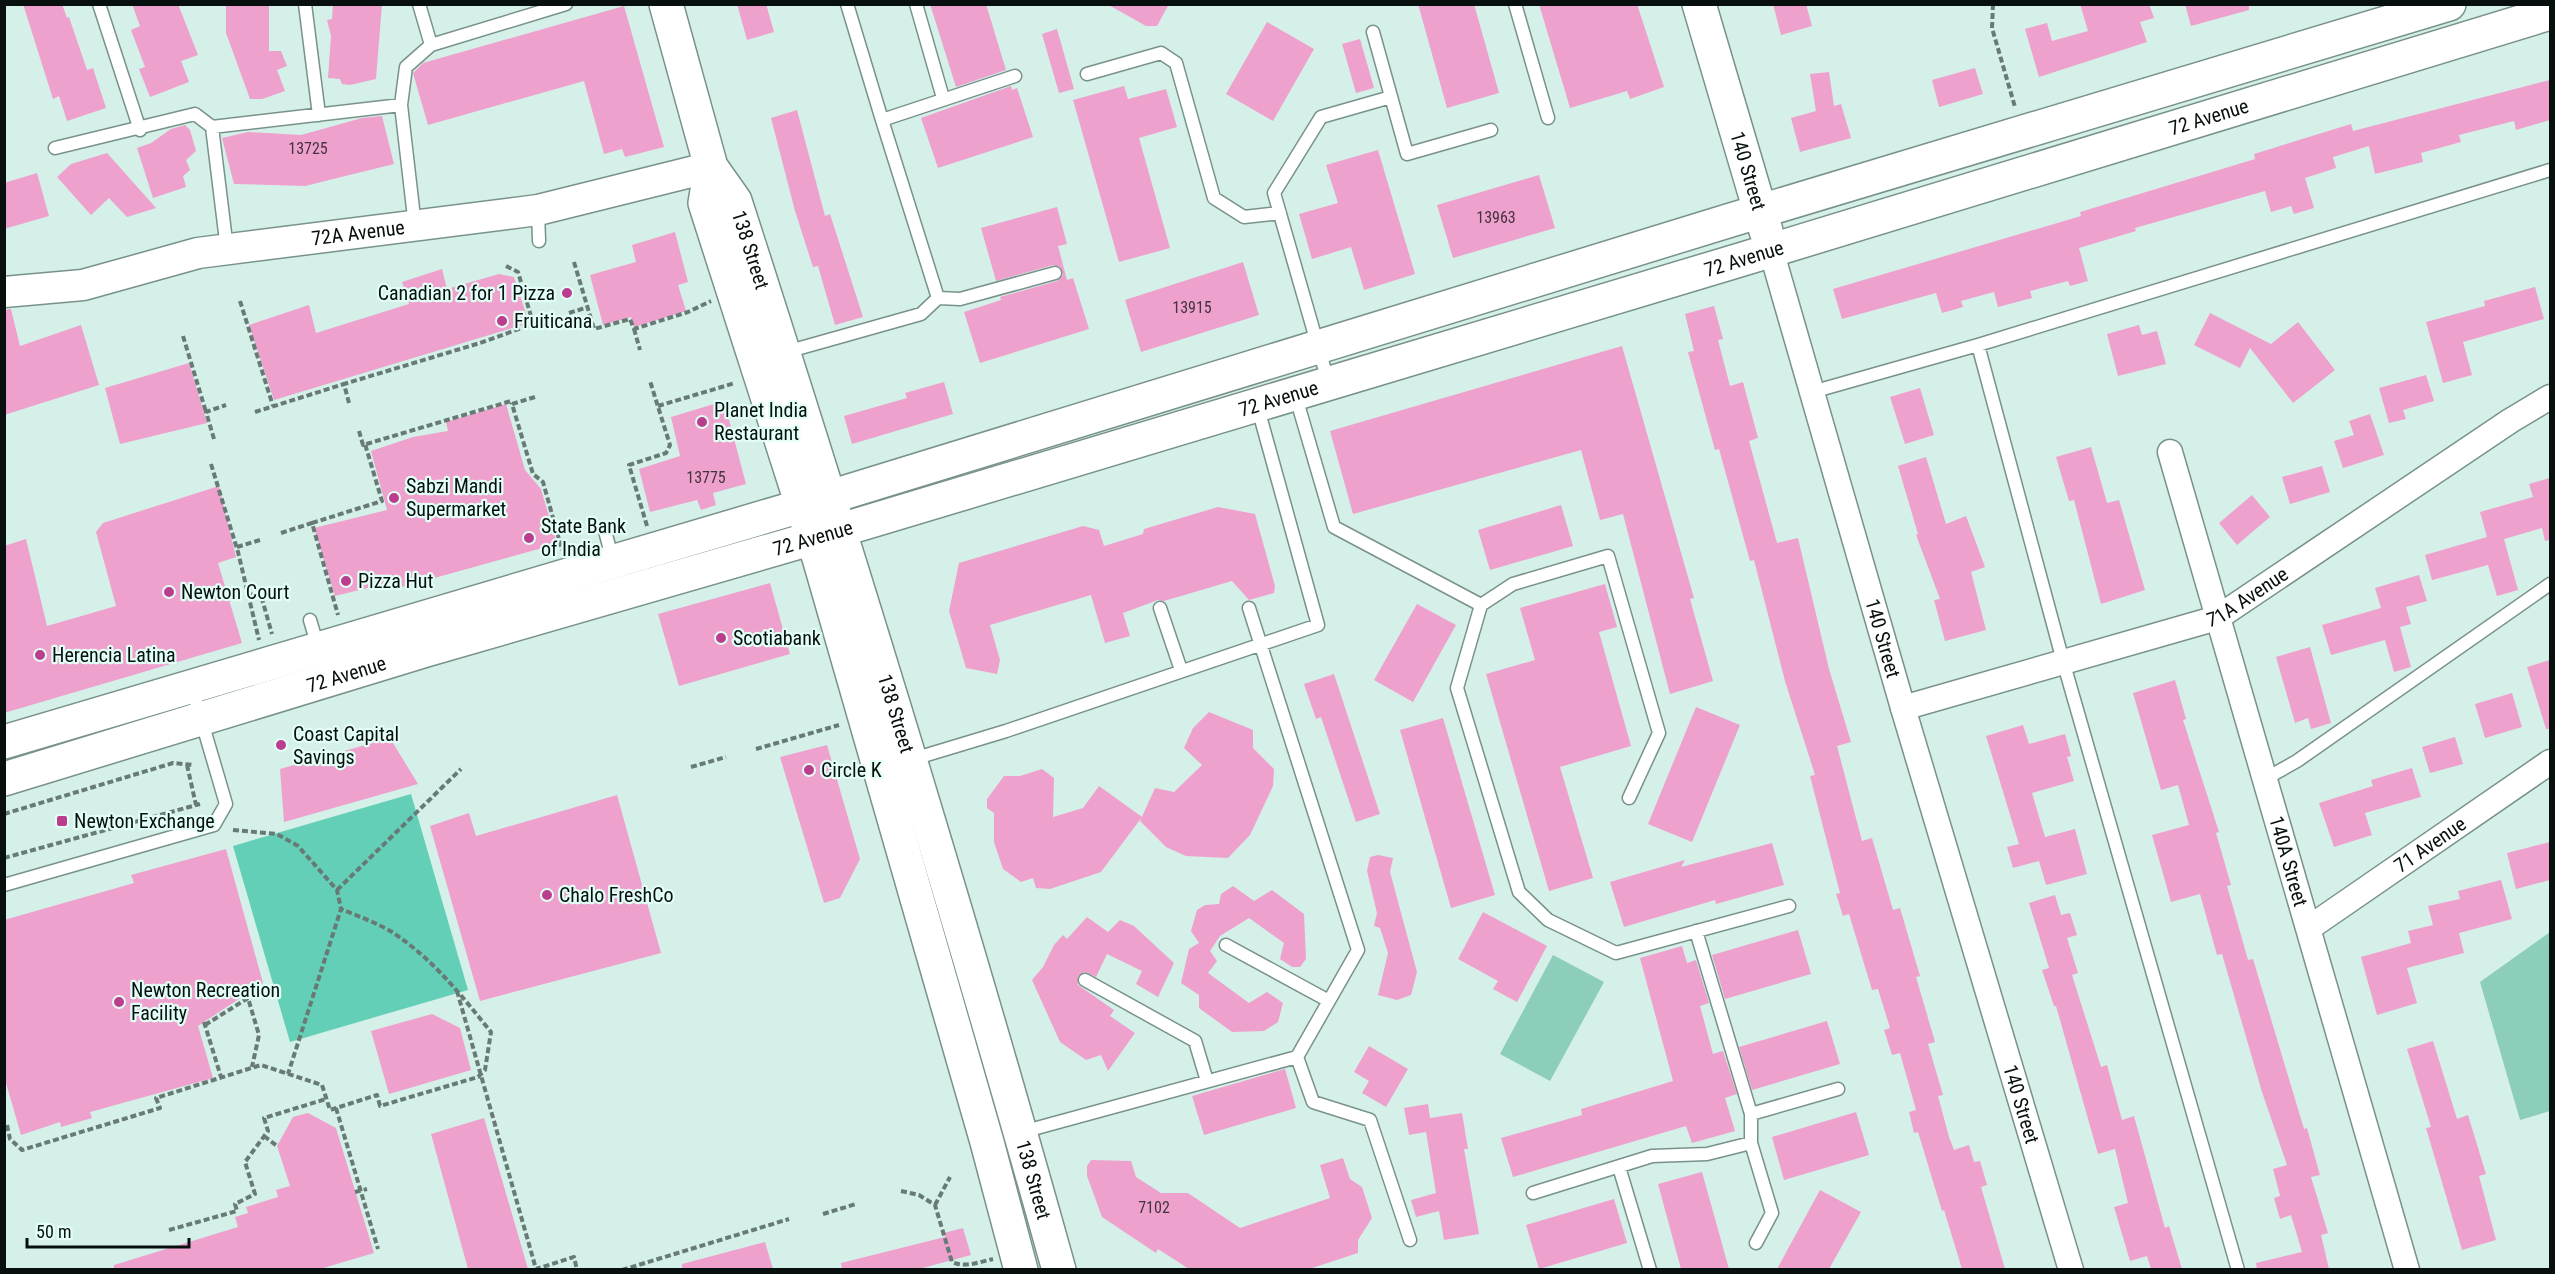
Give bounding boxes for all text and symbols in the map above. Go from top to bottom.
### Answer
street label: 72 Avenue [2166,94,2251,140]
street label: 140 Street [1725,129,1771,213]
house number: 13725 [288,139,328,158]
street label: 138 Street [727,208,775,292]
house number: 13963 [1476,208,1516,227]
street label: 72A Avenue [310,215,406,251]
street label: 72 Avenue [1701,235,1787,282]
place label: Canadian 2 for 1 Pizza [378,281,555,305]
marker: Canadian 2 for 1 Pizza [560,286,574,300]
house number: 13915 [1172,298,1212,317]
place label: Fruiticana [514,309,592,333]
marker: Fruiticana [495,314,509,328]
street label: 72 Avenue [1236,375,1321,422]
place label: Planet India Restaurant [714,398,808,445]
marker: Planet India Restaurant [695,415,709,429]
house number: 13775 [686,468,726,487]
place label: Sabzi Mandi Supermarket [406,474,506,521]
marker: Sabzi Mandi Supermarket [387,491,401,505]
place label: State Bank of India [541,514,626,561]
street label: 72 Avenue [770,515,856,561]
marker: State Bank of India [522,531,536,545]
street label: 71A Avenue [2204,562,2293,632]
place label: Pizza Hut [358,569,433,593]
marker: Pizza Hut [339,574,353,588]
place label: Newton Court [181,580,289,604]
marker: Newton Court [162,585,176,599]
street label: 140 Street [1860,596,1906,681]
place label: Scotiabank [733,626,821,650]
marker: Scotiabank [714,631,728,645]
place label: Herencia Latina [52,643,176,667]
marker: Herencia Latina [33,648,47,662]
street label: 72 Avenue [304,651,389,698]
street label: 138 Street [873,671,919,756]
place label: Coast Capital Savings [293,722,399,769]
marker: Coast Capital Savings [274,738,288,752]
place label: Circle K [821,758,882,782]
marker: Circle K [802,763,816,777]
place label: Newton Exchange [74,809,215,833]
street label: 71 Avenue [2390,811,2471,878]
street label: 140A Street [2264,813,2313,909]
marker: Newton Exchange [55,814,69,828]
place label: Chalo FreshCo [559,883,674,907]
marker: Chalo FreshCo [540,888,554,902]
place label: Newton Recreation Facility [131,978,280,1025]
marker: Newton Recreation Facility [112,995,126,1009]
street label: 140 Street [1998,1062,2045,1146]
street label: 138 Street [1011,1137,1056,1222]
house number: 7102 [1138,1198,1170,1217]
scale bar [27,1211,189,1249]
text: 50 m [36,1221,71,1242]

